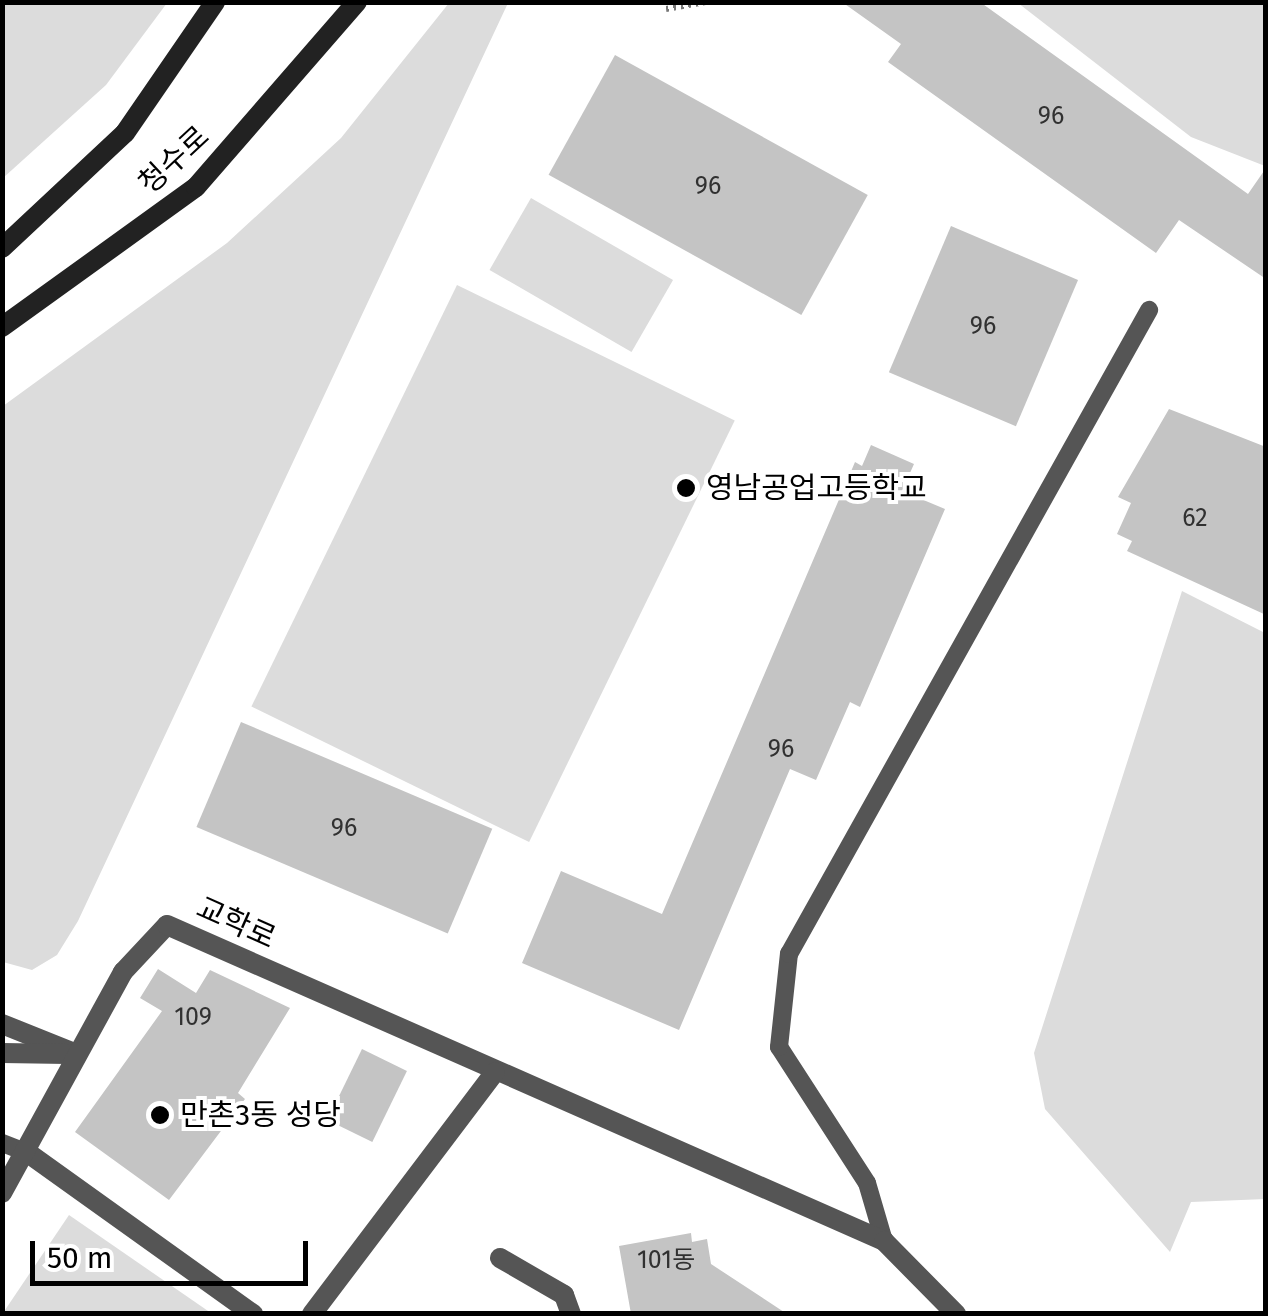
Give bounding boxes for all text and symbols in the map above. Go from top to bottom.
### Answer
house number: 96 [1038,101,1064,131]
street label: 청수로 [131,119,217,201]
house number: 96 [695,171,721,201]
house number: 96 [970,311,996,341]
place label: 영남공업고등학교 [706,470,927,506]
marker: 영남공업고등학교 [675,477,697,499]
house number: 62 [1182,503,1208,533]
house number: 96 [768,734,794,764]
house number: 96 [331,813,357,843]
street label: 교학로 [191,890,281,956]
house number: 109 [174,1002,212,1032]
place label: 만촌3동 성당 [180,1097,341,1133]
marker: 만촌3동 성당 [149,1104,171,1126]
scale bar [35,1221,312,1283]
text: 50 m [47,1240,112,1276]
house number: 101동 [637,1245,695,1275]

